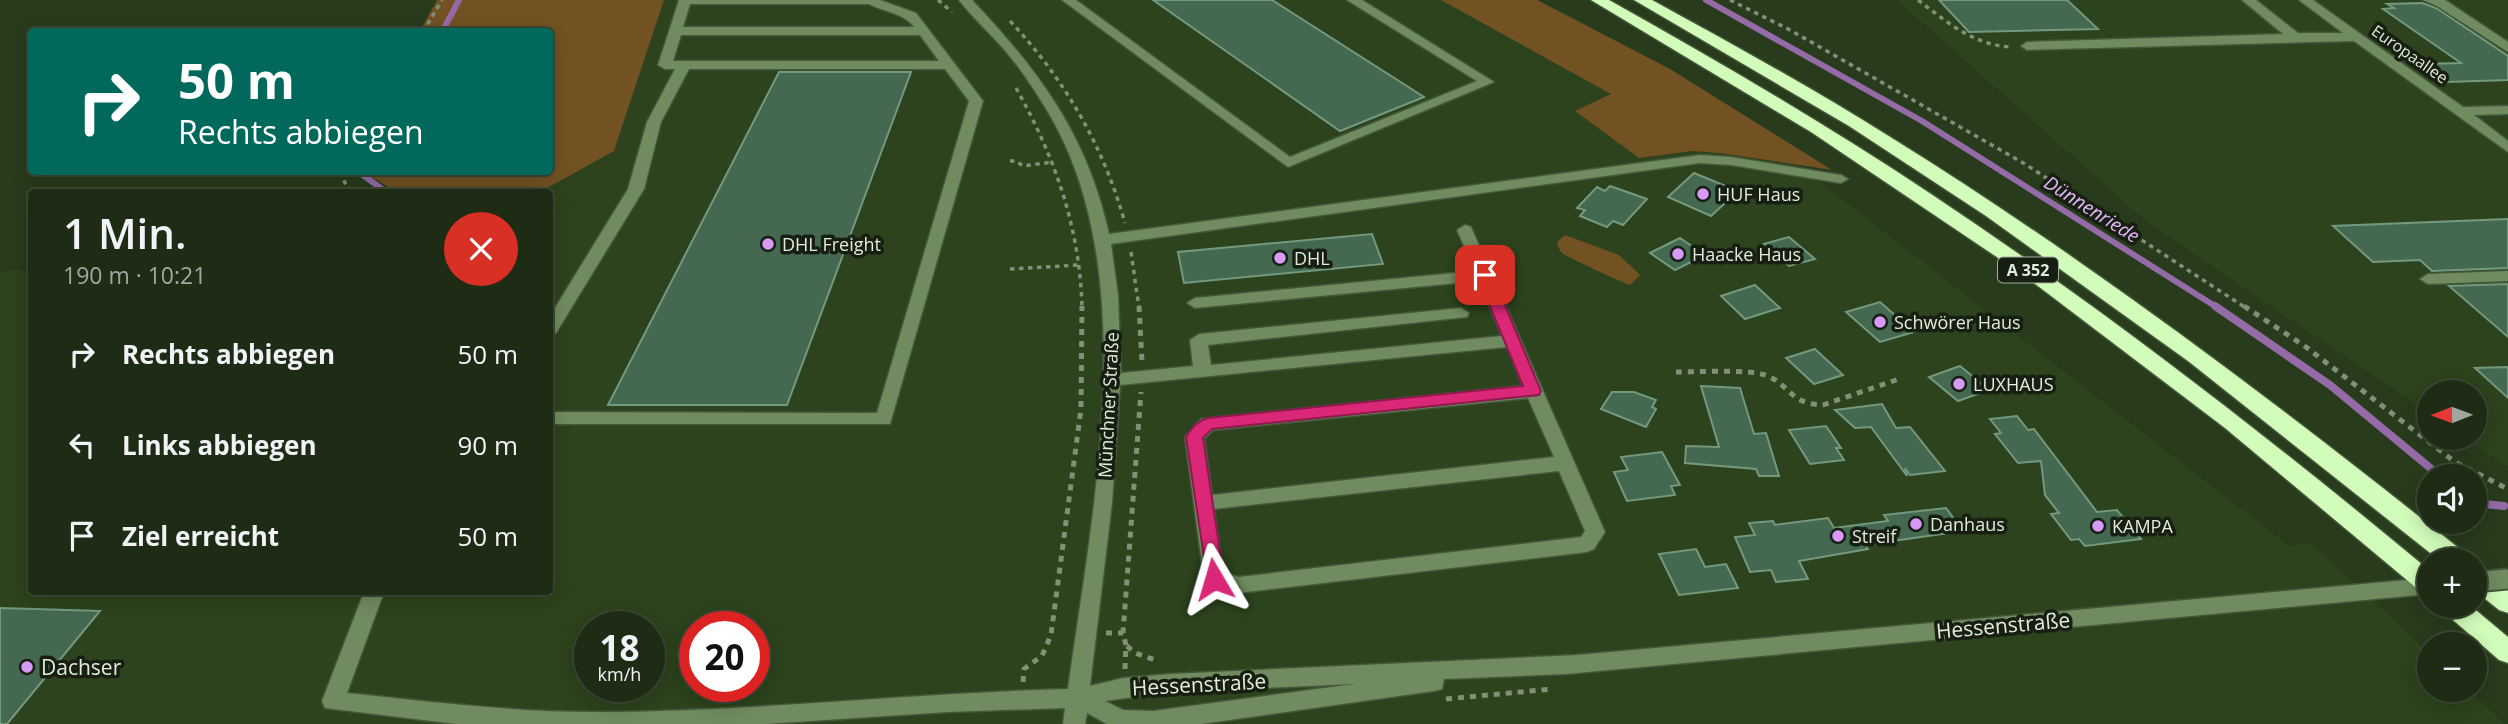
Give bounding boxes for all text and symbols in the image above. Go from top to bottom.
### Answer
street label: Europaallee [2367,20,2453,88]
text: 50 m [178,47,295,113]
icon: right [63,56,154,147]
text: Rechts abbiegen [178,110,424,153]
water label: Dünnenriede [2039,169,2145,249]
place label: HUF Haus [1717,182,1800,206]
marker: HUF Haus [1695,186,1711,202]
text: 1 Min. [63,204,187,261]
button: close [444,212,518,286]
place label: DHL Freight [782,232,881,256]
marker: DHL Freight [760,236,776,252]
place label: Haacke Haus [1692,242,1801,266]
pin [1455,245,1515,305]
place label: DHL [1294,246,1330,270]
marker: Haacke Haus [1670,246,1686,262]
marker: DHL [1272,250,1288,266]
icon: arrive [1466,256,1504,294]
road number: A 352 [1998,258,2058,282]
text: 190 m · 10:21 [63,259,206,291]
place label: Schwörer Haus [1894,310,2021,334]
marker: Schwörer Haus [1872,314,1888,330]
street label: Münchner Straße [1092,331,1124,479]
icon: right [63,335,101,373]
text: Rechts abbiegen [122,336,335,372]
text: 50 m [457,336,518,372]
place label: LUXHAUS [1973,372,2054,396]
marker: LUXHAUS [1951,376,1967,392]
north arrow [2417,380,2487,450]
map controls [2417,380,2487,702]
icon: left [63,426,101,464]
text: Links abbiegen [122,427,317,463]
text: 90 m [457,427,518,463]
button: sound [2417,464,2487,534]
place label: Danhaus [1930,512,2005,536]
place label: KAMPA [2112,514,2173,538]
marker: Danhaus [1908,516,1924,532]
icon: arrive [63,517,101,555]
text: Ziel erreicht [122,518,279,554]
text: 50 m [457,518,518,554]
marker: KAMPA [2090,518,2106,534]
place label: Streif [1852,524,1897,548]
marker: Streif [1830,528,1846,544]
position arrow [1177,542,1251,616]
button: + [2417,548,2487,618]
street label: Hessenstraße [1935,605,2071,645]
speed limit sign: 20 [679,611,770,702]
text: 18 [599,624,640,671]
button: − [2417,632,2487,702]
place label: Dachser [41,653,122,681]
marker: Dachser [19,659,35,675]
text: km/h [598,662,641,686]
street label: Hessenstraße [1131,666,1267,702]

